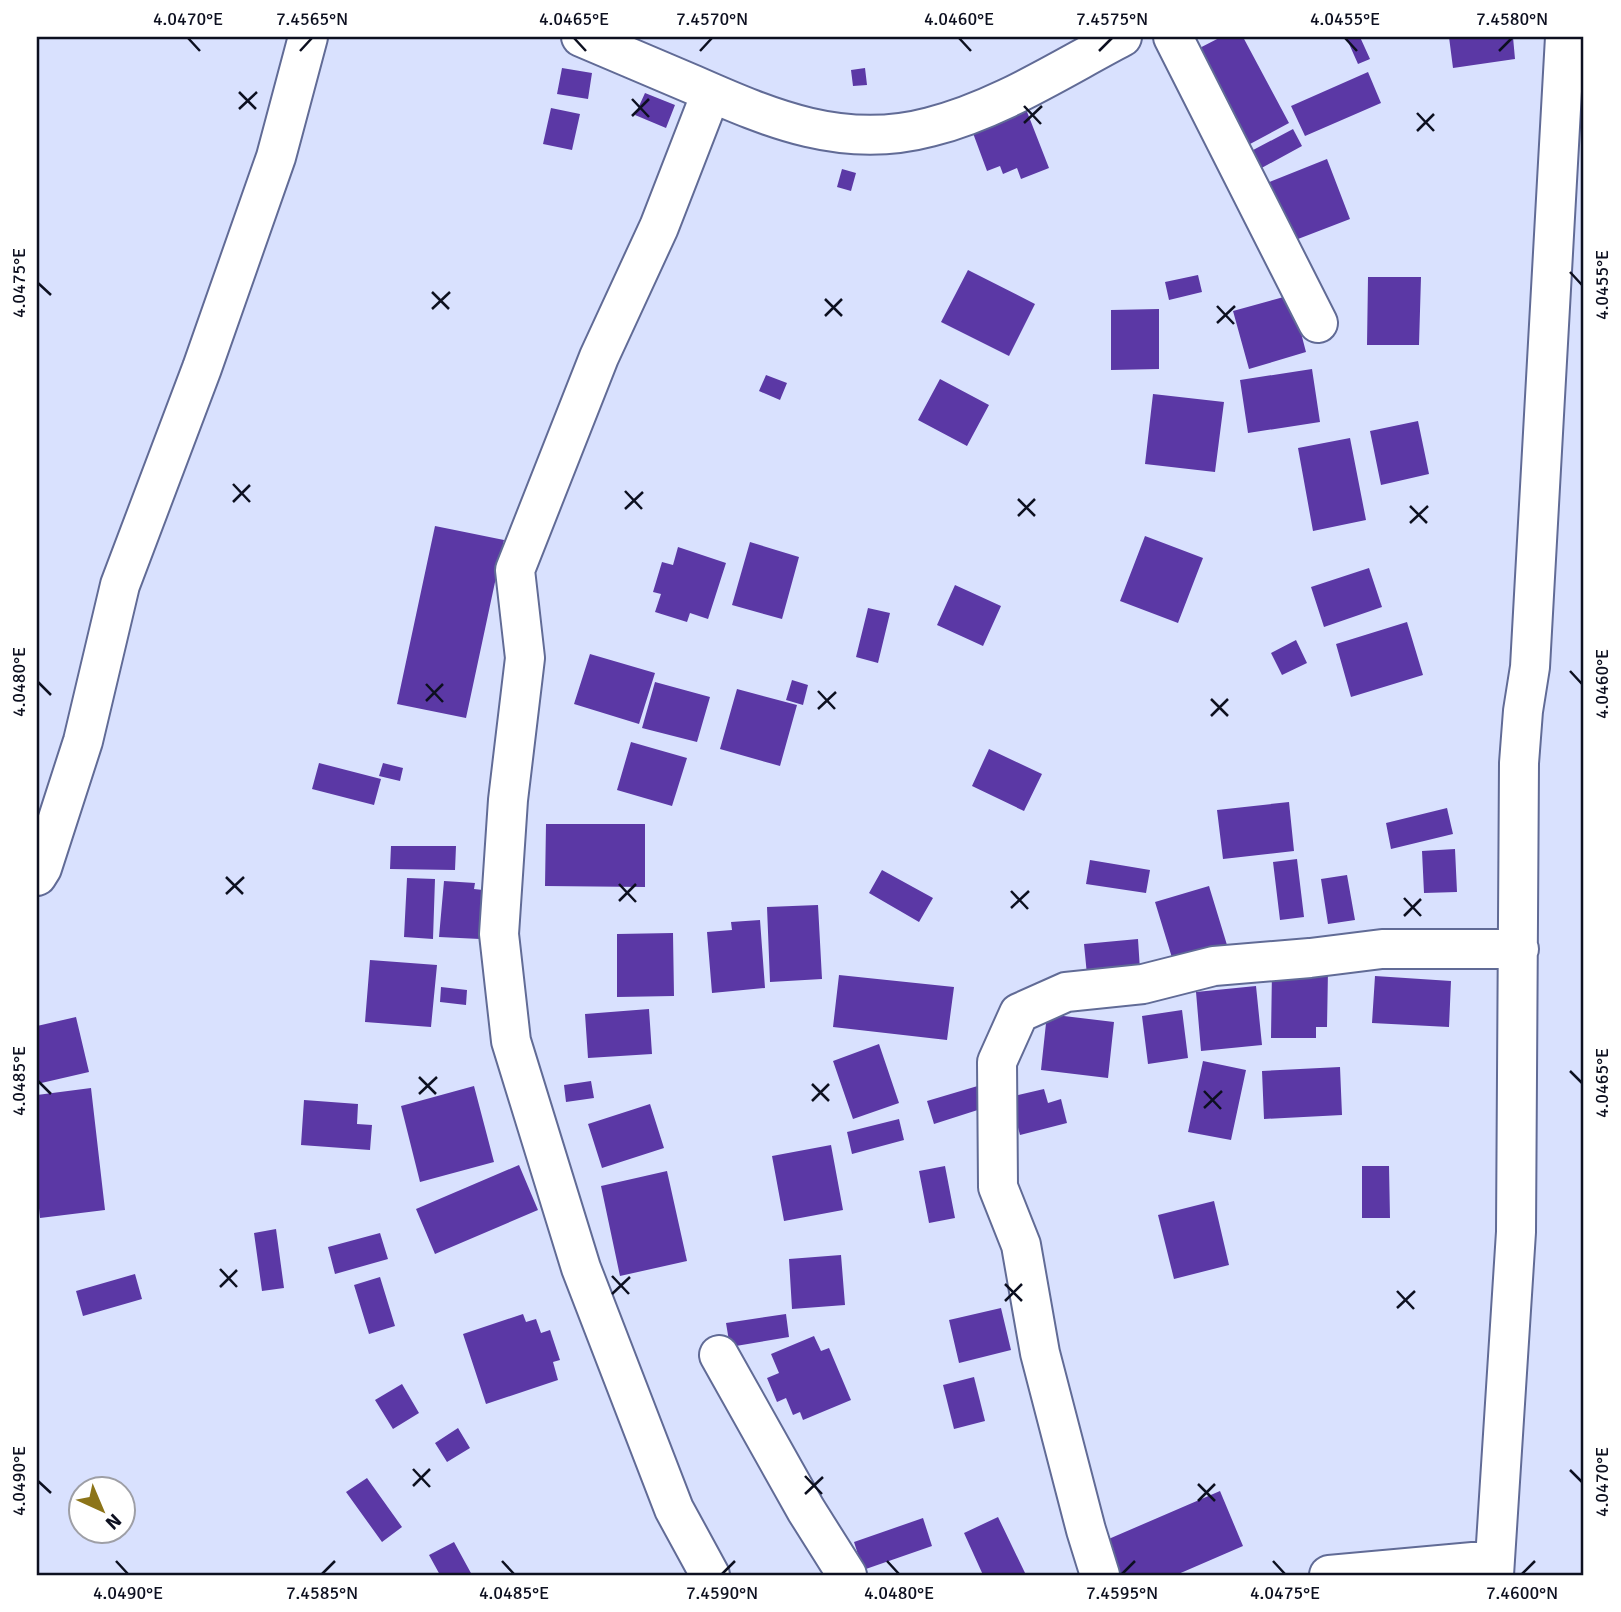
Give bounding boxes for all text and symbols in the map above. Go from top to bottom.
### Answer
text: 4.0470°E [153,8,223,30]
text: 7.4565°N [276,8,348,30]
text: 4.0465°E [539,8,609,30]
text: 7.4570°N [676,8,748,30]
text: 4.0460°E [924,8,994,30]
text: 7.4575°N [1076,8,1148,30]
text: 4.0455°E [1310,8,1380,30]
text: 7.4580°N [1476,8,1548,30]
text: 4.0475°E [8,248,30,318]
text: 4.0455°E [1591,250,1613,320]
text: 4.0480°E [8,647,30,717]
text: 4.0460°E [1591,649,1613,719]
text: 4.0485°E [8,1046,30,1116]
text: 4.0465°E [1591,1048,1613,1118]
text: 4.0490°E [8,1446,30,1516]
text: 4.0470°E [1591,1447,1613,1517]
north arrow [66,1476,136,1546]
text: N [100,1508,126,1535]
text: 4.0490°E [93,1582,163,1604]
text: 7.4585°N [286,1582,358,1604]
text: 4.0485°E [479,1582,549,1604]
text: 7.4590°N [686,1582,758,1604]
text: 4.0480°E [864,1582,934,1604]
text: 7.4595°N [1086,1582,1158,1604]
text: 4.0475°E [1250,1582,1320,1604]
text: 7.4600°N [1486,1582,1558,1604]

